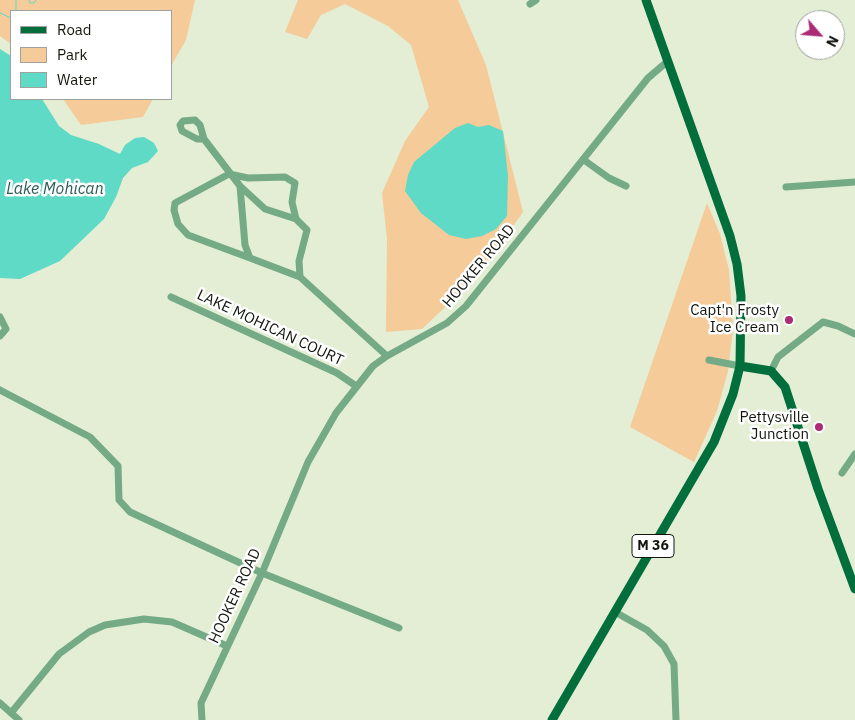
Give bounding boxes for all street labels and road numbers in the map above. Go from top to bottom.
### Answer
street label: HOOKER ROAD [439,221,519,311]
street label: LAKE MOHICAN COURT [194,286,346,370]
road number: M 36 [632,534,674,558]
street label: HOOKER ROAD [205,546,265,646]

